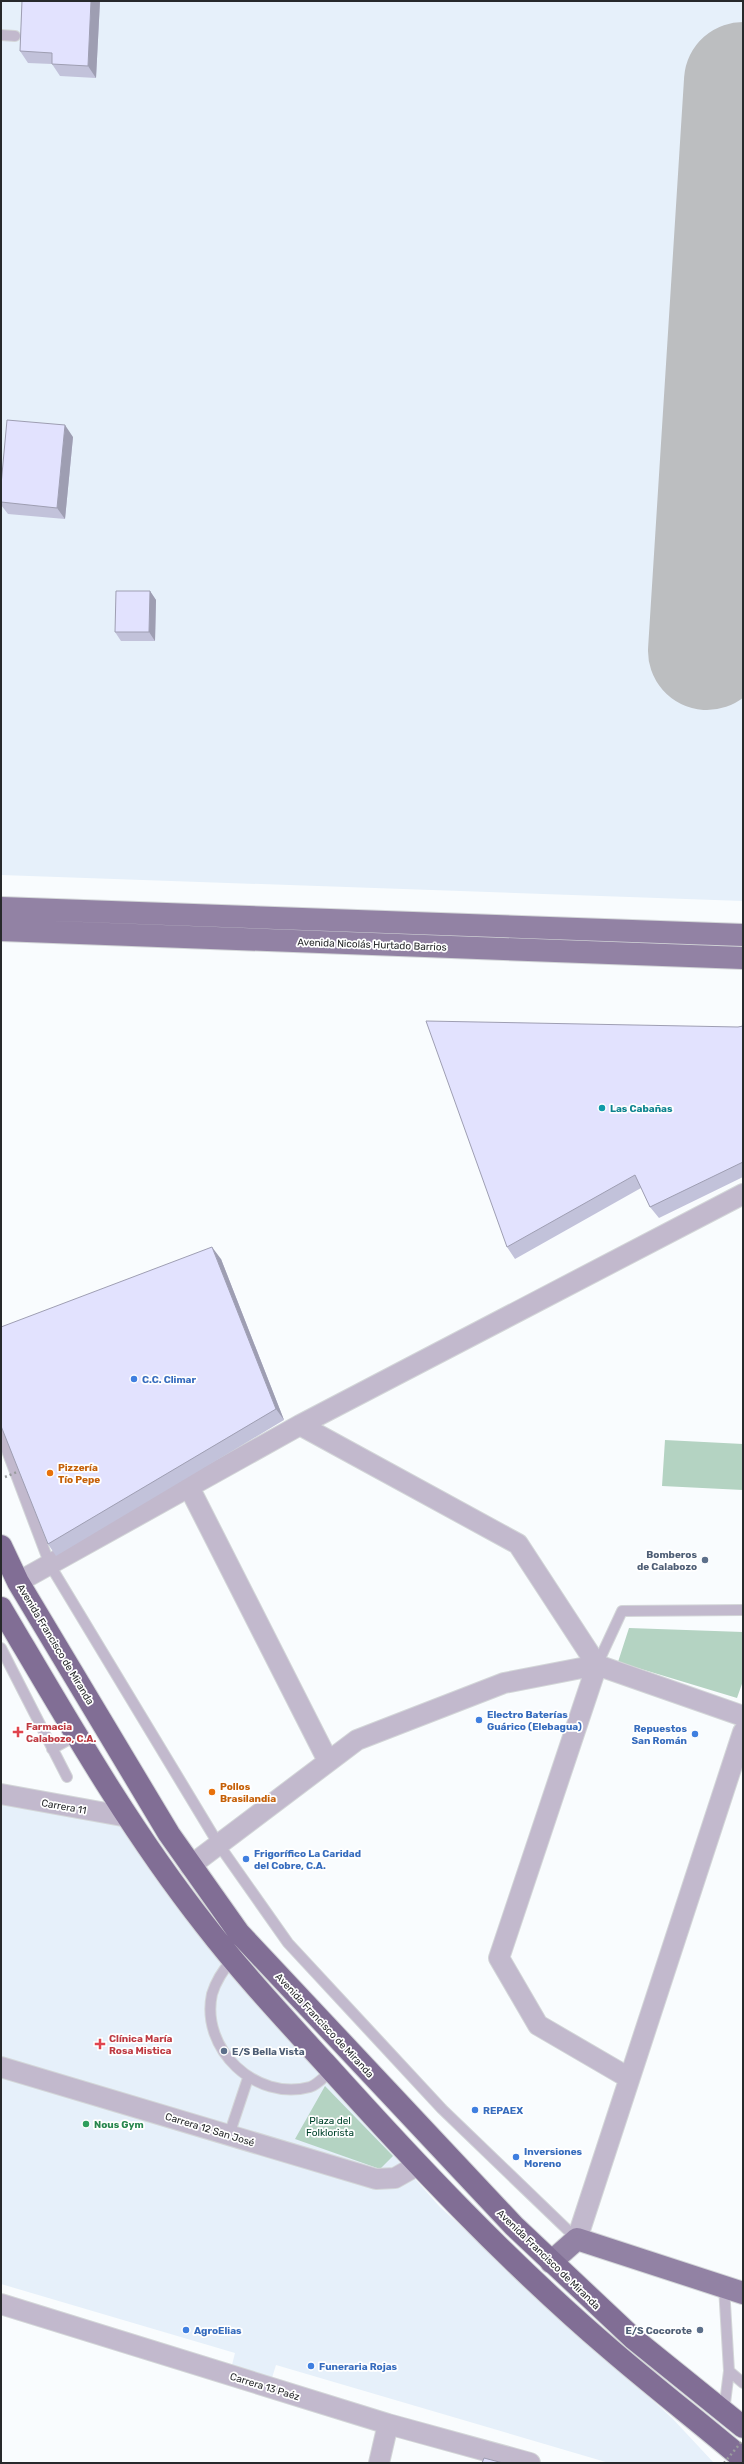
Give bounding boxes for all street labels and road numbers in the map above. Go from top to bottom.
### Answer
street label: Avenida Nicolás Hurtado Barrios [297,936,447,954]
street label: Avenida Francisco de Miranda [14,1582,96,1707]
street label: Carrera 11 [40,1797,87,1817]
street label: Avenida Francisco de Miranda [273,1971,376,2080]
street label: Carrera 12 San José [164,2111,256,2149]
street label: Avenida Francisco de Miranda [494,2207,602,2312]
street label: Carrera 13 Paéz [228,2371,301,2403]

